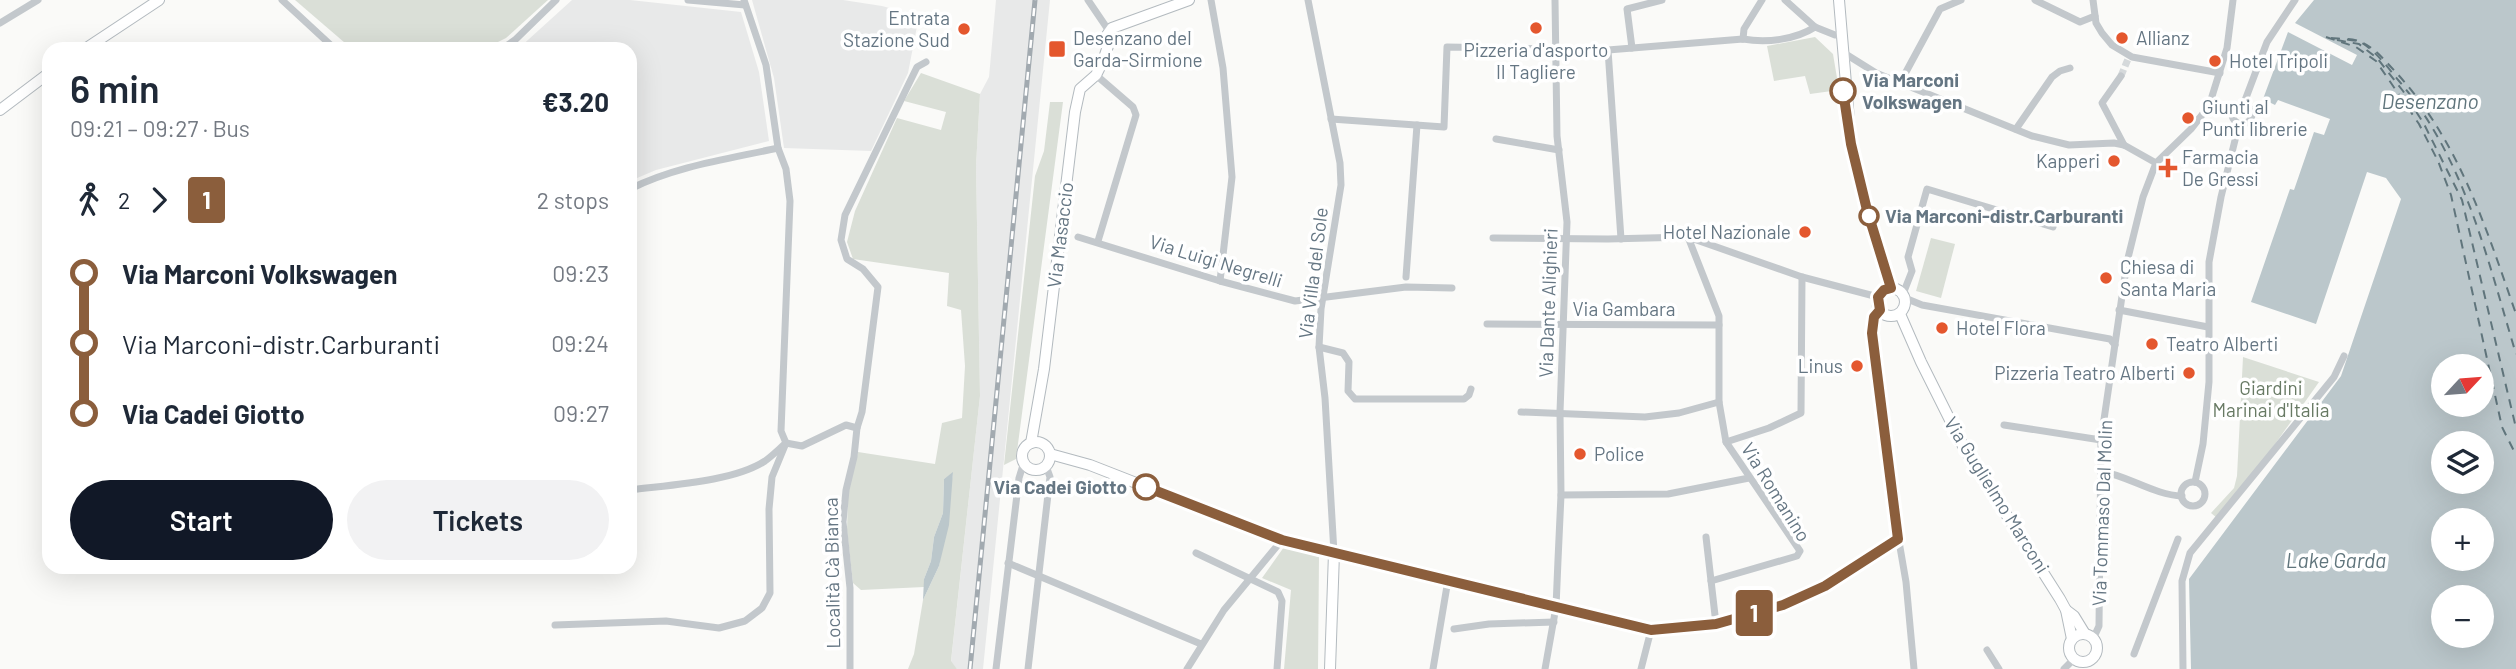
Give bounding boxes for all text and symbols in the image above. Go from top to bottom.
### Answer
place label: Entrata Stazione Sud [843,6,950,51]
marker: Pizzeria d'asporto Il Tagliere [1528,20,1544,36]
marker: Entrata Stazione Sud [956,21,972,37]
place label: Desenzano del Garda-Sirmione [1073,26,1203,71]
place label: Allianz [2136,26,2190,49]
marker: Allianz [2114,30,2130,46]
place label: Pizzeria d'asporto Il Tagliere [1464,38,1608,83]
marker: Desenzano del Garda-Sirmione [1047,39,1067,59]
place label: Hotel Tripoli [2229,49,2328,72]
marker: Hotel Tripoli [2207,53,2223,69]
text: 6 min [70,65,160,111]
place label: Via Marconi Volkswagen [1862,68,1962,113]
marker: Via Marconi Volkswagen [1830,78,1856,104]
text: €3.20 [542,86,609,117]
water label: Desenzano [2381,88,2479,113]
place label: Giunti al Punti librerie [2202,95,2308,140]
marker: Giunti al Punti librerie [2180,110,2196,126]
text: 09:21 – 09:27 · Bus [70,114,250,142]
place label: Farmacia De Gressi [2182,145,2259,190]
place label: Kapperi [2036,149,2100,172]
marker: Kapperi [2106,153,2122,169]
marker: Farmacia De Gressi [2160,160,2176,176]
icon: walk [70,181,108,219]
icon: forward [140,181,178,219]
street label: Via Masaccio [1042,181,1077,289]
text: 1 [202,185,211,214]
text: 2 [118,186,130,214]
text: 2 stops [537,186,609,214]
place label: Via Marconi-distr.Carburanti [1885,204,2123,227]
street label: Via Villa del Sole [1293,206,1332,340]
marker: Via Marconi-distr.Carburanti [1859,206,1879,226]
place label: Hotel Nazionale [1663,220,1791,243]
marker: Hotel Nazionale [1797,224,1813,240]
street label: Via Dante Alighieri [1533,228,1562,378]
street label: Via Luigi Negrelli [1147,229,1285,292]
place label: Chiesa di Santa Maria [2120,255,2216,300]
text: Via Marconi Volkswagen [122,258,397,289]
text: 09:23 [552,259,609,287]
marker: Chiesa di Santa Maria [2098,270,2114,286]
street label: Via Gambara [1572,297,1676,320]
place label: Hotel Flora [1956,316,2046,339]
marker: Hotel Flora [1934,320,1950,336]
text: Via Marconi-distr.Carburanti [122,328,440,359]
text: 09:24 [551,329,609,357]
place label: Teatro Alberti [2166,332,2278,355]
marker: Teatro Alberti [2144,336,2160,352]
place label: Linus [1798,354,1843,377]
north arrow [2431,354,2494,416]
map controls [2431,354,2494,648]
marker: Linus [1849,358,1865,374]
place label: Pizzeria Teatro Alberti [1994,361,2175,384]
marker: Pizzeria Teatro Alberti [2181,365,2197,381]
park label: Giardini Marinai d'Italia [2212,376,2330,421]
text: Via Cadei Giotto [122,398,305,429]
text: 09:27 [553,399,609,427]
street label: Via Guglielmo Marconi [1940,412,2055,577]
street label: Via Tommaso Dal Molin [2087,419,2116,607]
button: layers [2431,431,2494,494]
street label: Via Romanino [1737,438,1816,546]
place label: Police [1594,442,1644,465]
marker: Police [1572,446,1588,462]
marker: Via Cadei Giotto [1133,474,1159,500]
place label: Via Cadei Giotto [994,475,1127,498]
button: Start [70,480,333,560]
button: Tickets [347,480,609,560]
street label: Località Cà Bianca [819,497,844,649]
button: + [2431,508,2494,571]
water label: Lake Garda [2286,547,2386,572]
button: − [2431,585,2494,648]
line badge: 1 [1731,590,1777,636]
text: 1 [1750,598,1758,627]

